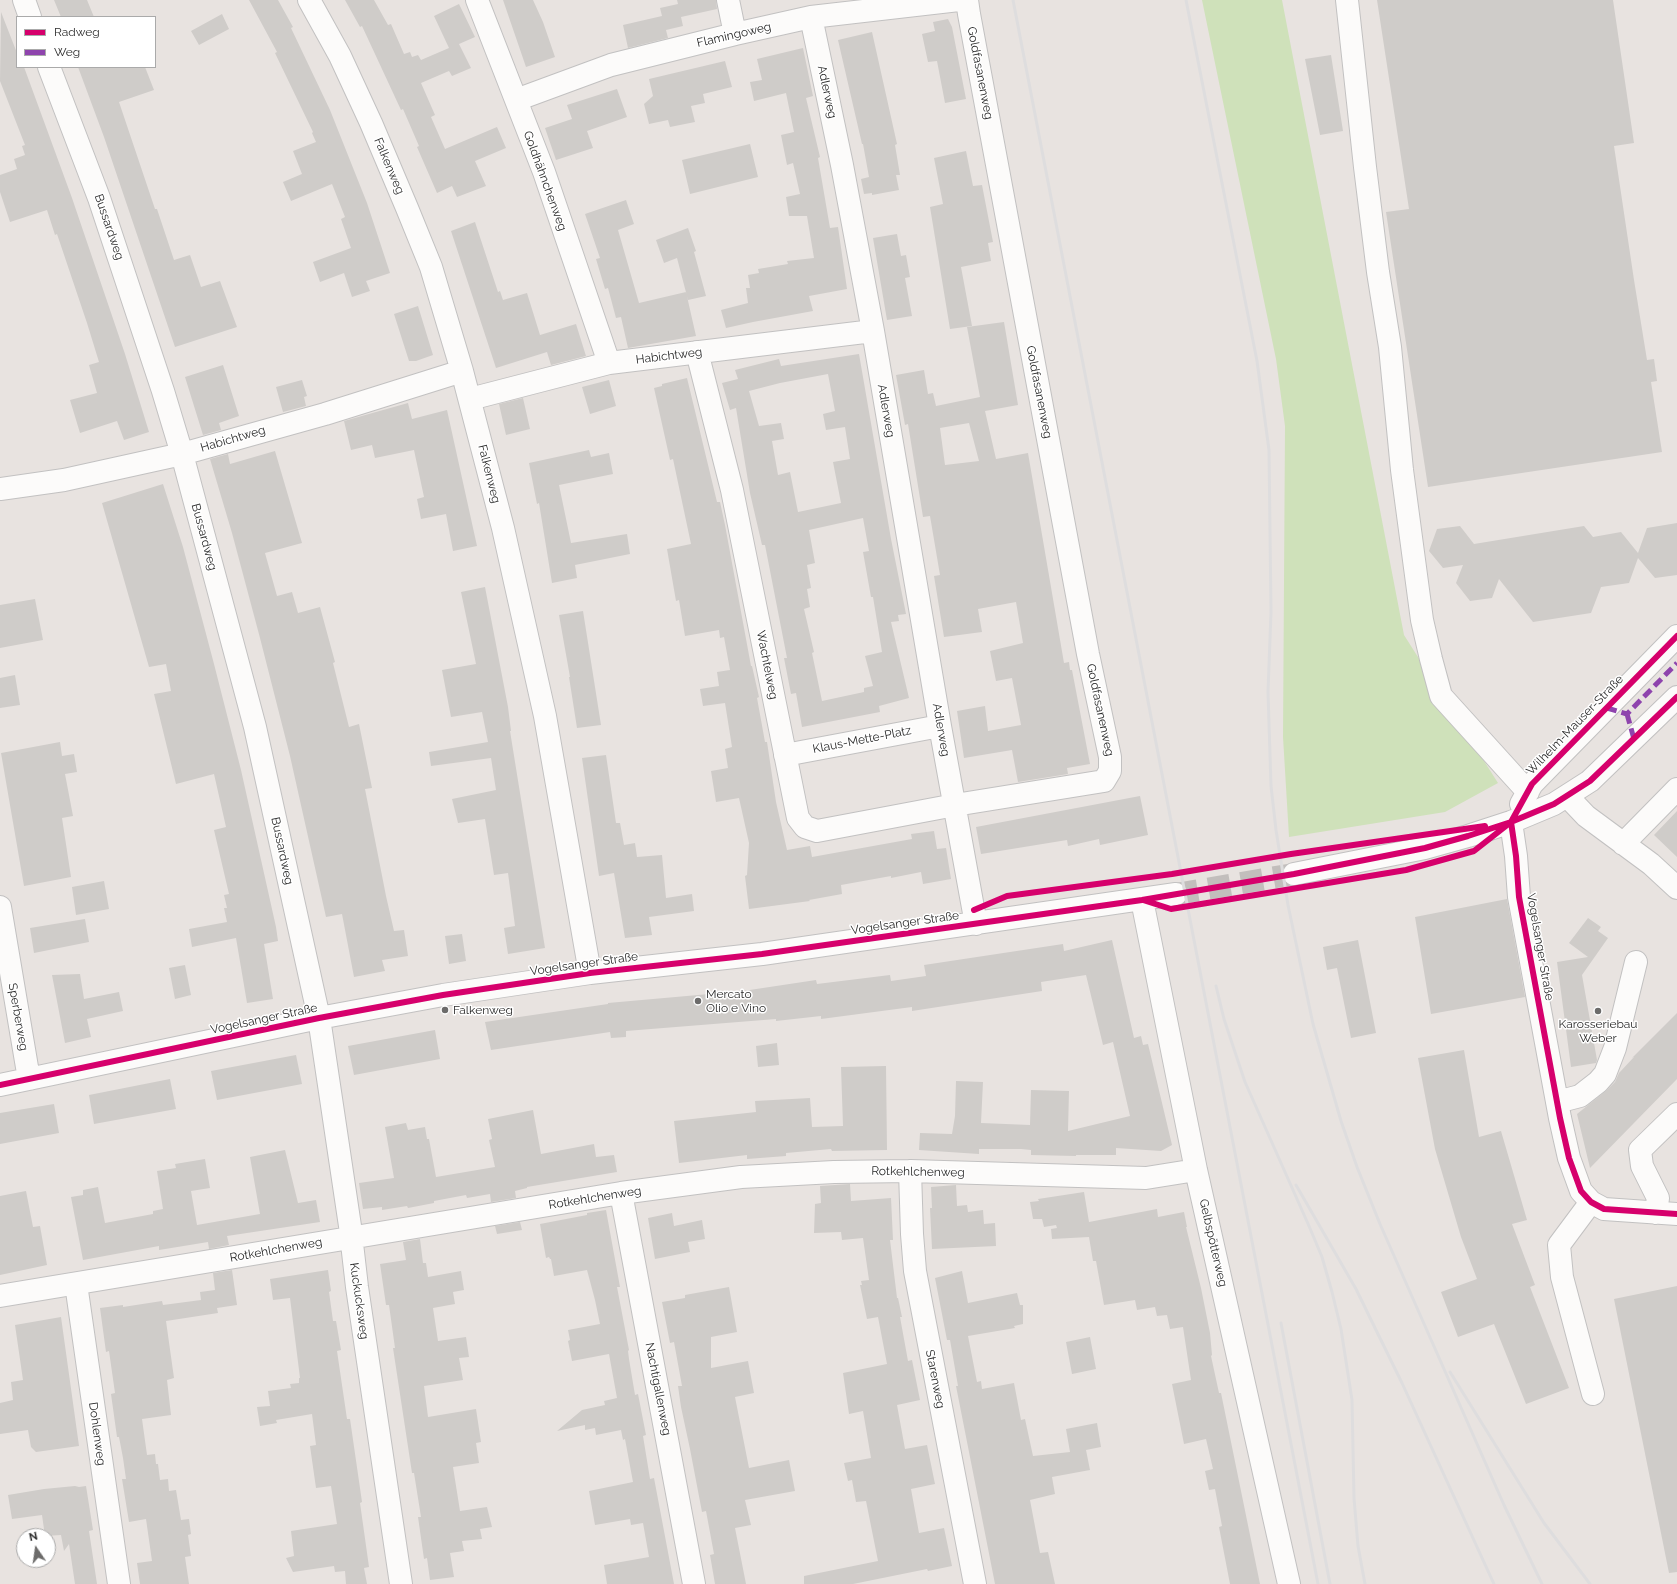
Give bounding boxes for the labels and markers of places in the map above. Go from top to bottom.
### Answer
place label: Mercato Olio e Vino [706,987,766,1015]
marker: Mercato Olio e Vino [693,996,703,1006]
place label: Falkenweg [453,1003,513,1017]
marker: Falkenweg [440,1005,450,1015]
marker: Karosseriebau Weber [1593,1006,1603,1016]
place label: Karosseriebau Weber [1559,1017,1637,1045]

